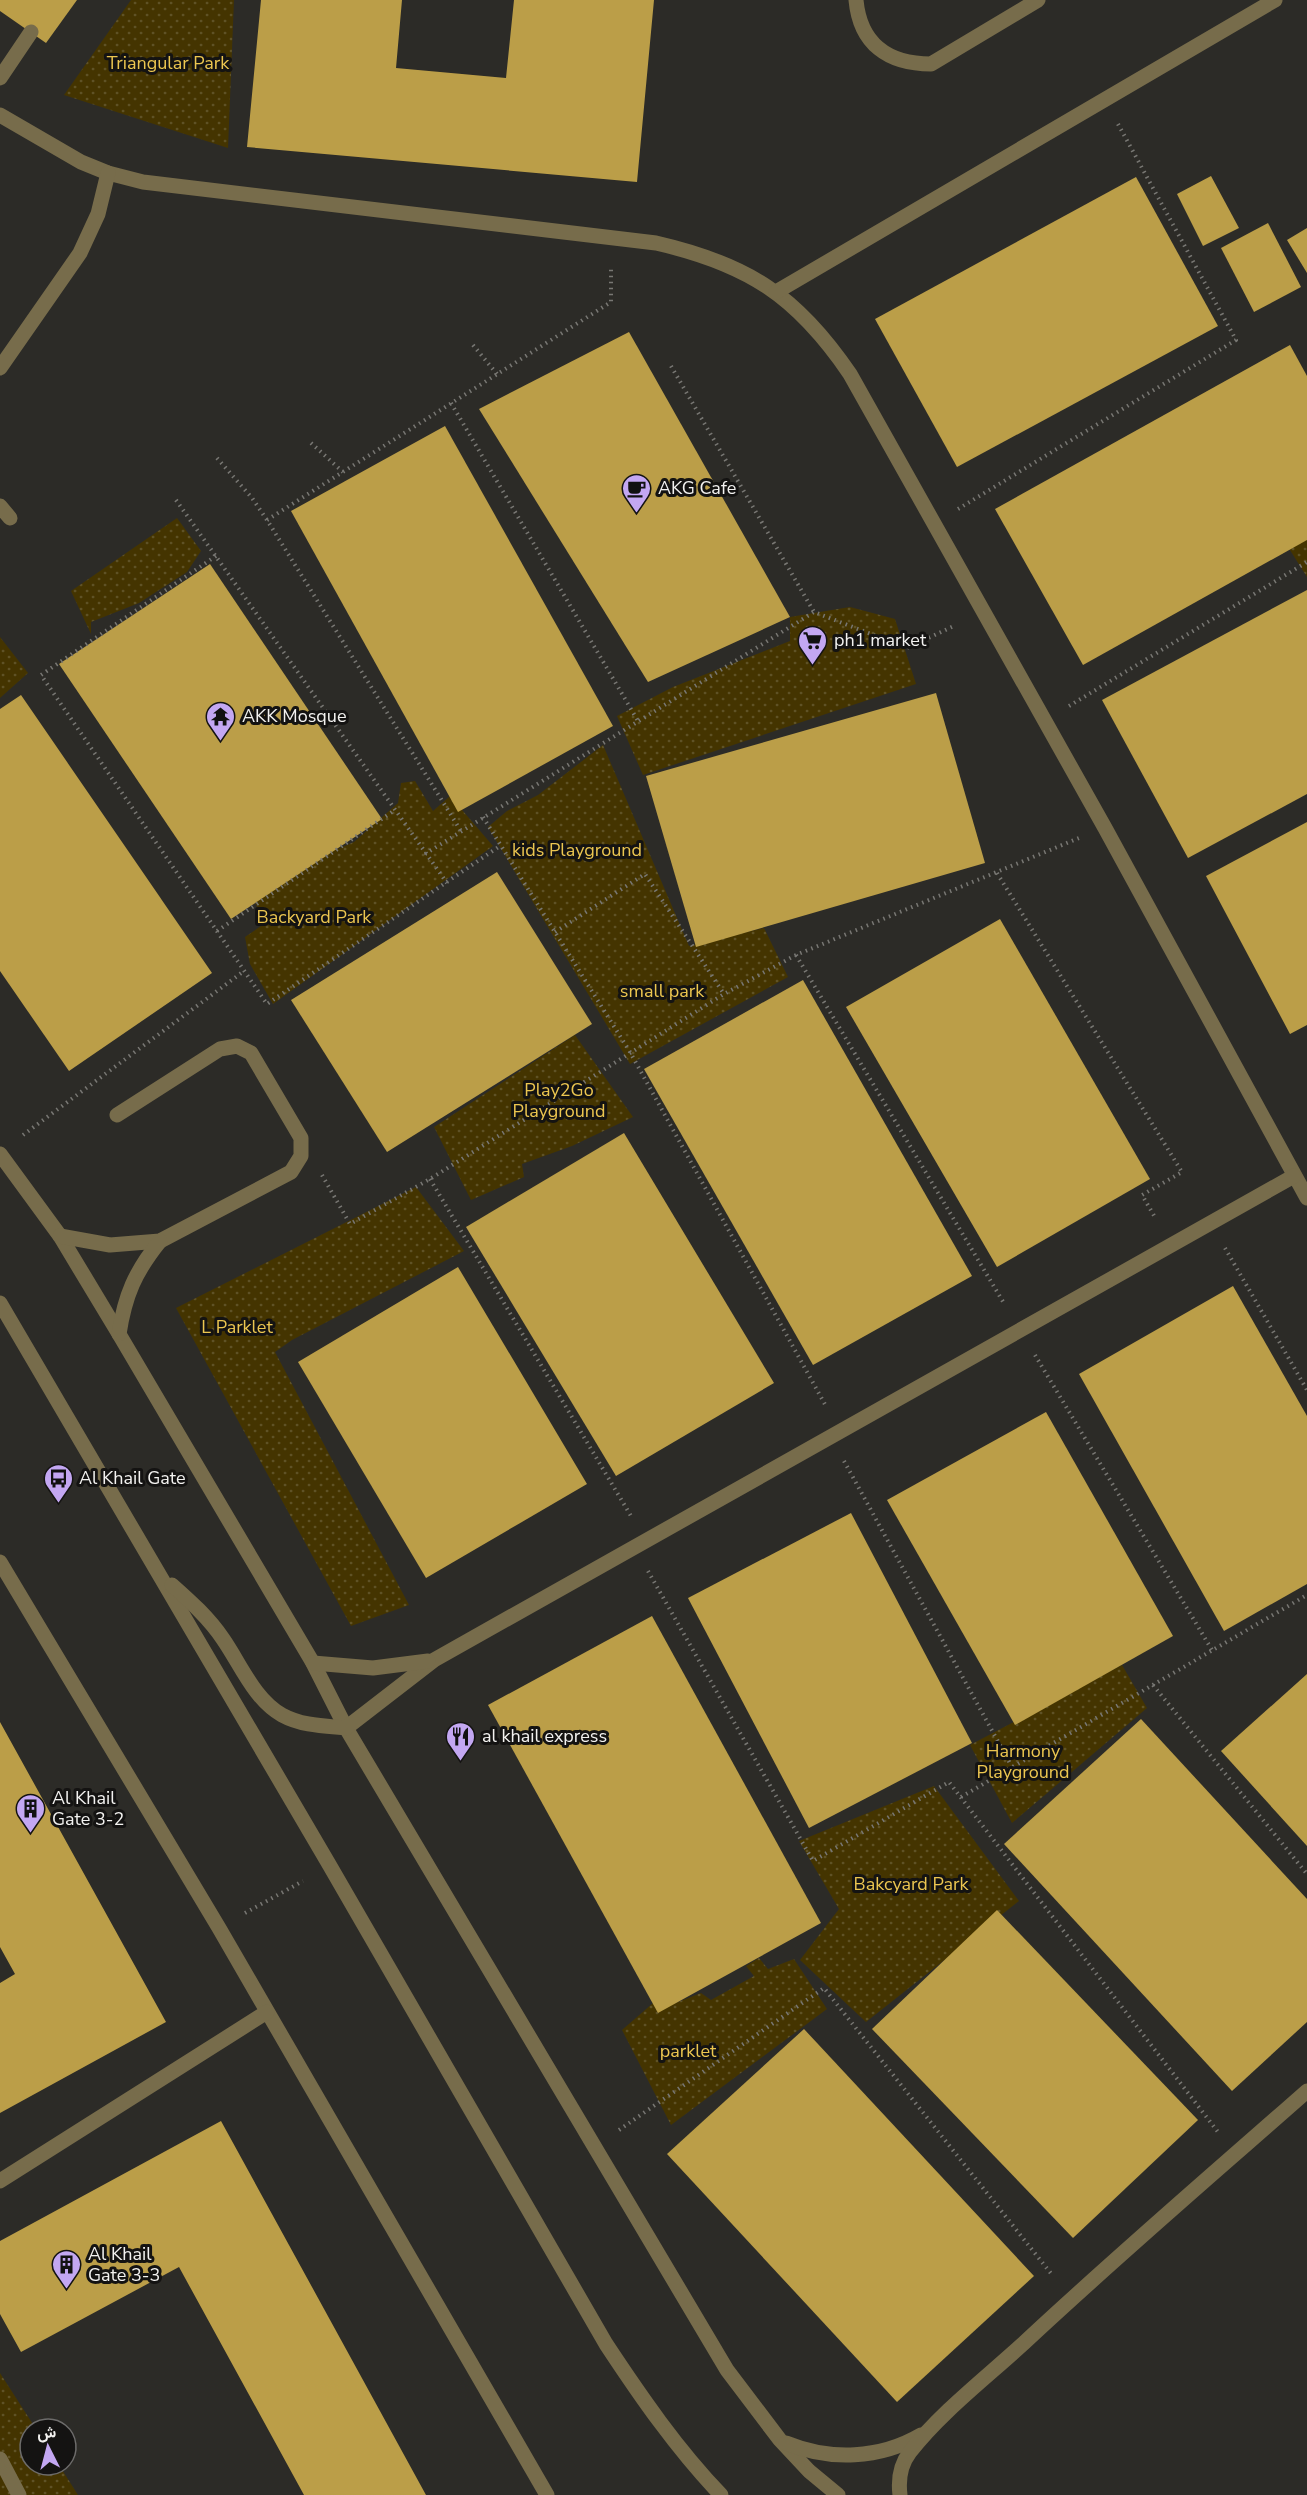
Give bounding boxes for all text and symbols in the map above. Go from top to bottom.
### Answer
park label: Triangular Park [107,51,230,75]
cafe icon: AKG Cafe [621,472,653,514]
place label: AKG Cafe [658,476,736,500]
supermarket icon: ph1 market [797,624,829,666]
place label: ph1 market [834,628,927,652]
temple icon: AKK Mosque [205,700,237,742]
place label: AKK Mosque [242,704,346,728]
park label: kids Playground [512,838,642,862]
park label: Backyard Park [257,905,372,929]
park label: small park [620,979,705,1003]
park label: Play2Go Playground [513,1078,606,1123]
park label: L Parklet [201,1315,273,1339]
bus stop icon: Al Khail Gate [42,1462,74,1504]
place label: Al Khail Gate [79,1466,186,1490]
restaurant icon: al khail express [445,1720,477,1762]
place label: al khail express [482,1724,607,1748]
park label: Harmony Playground [977,1739,1070,1784]
place label: Al Khail Gate 3-2 [52,1786,124,1831]
building icon: Al Khail Gate 3-2 [15,1792,47,1834]
park label: Bakcyard Park [854,1872,969,1896]
park label: parklet [660,2039,717,2063]
place label: Al Khail Gate 3-3 [88,2242,160,2287]
building icon: Al Khail Gate 3-3 [51,2248,83,2290]
north arrow [18,2417,78,2477]
text: ش [36,2421,57,2445]

